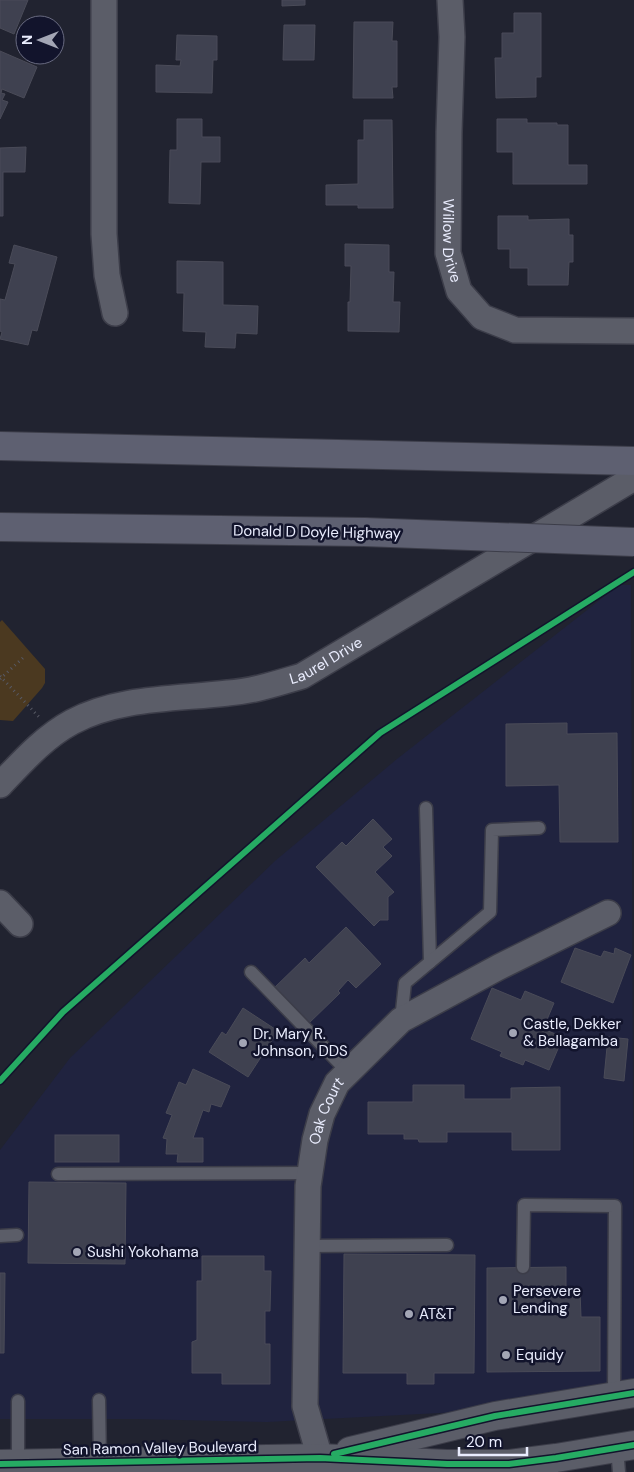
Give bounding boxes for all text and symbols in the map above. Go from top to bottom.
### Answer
north arrow [15,15,65,65]
text: N [18,35,36,45]
street label: Willow Drive [438,199,466,285]
street label: Donald D Doyle Highway [233,521,402,543]
street label: Laurel Drive [287,632,366,689]
place label: Castle, Dekker & Bellagamba [523,1014,622,1051]
place label: Dr. Mary R. Johnson, DDS [253,1024,348,1061]
marker: Castle, Dekker & Bellagamba [507,1027,519,1039]
marker: Dr. Mary R. Johnson, DDS [237,1037,249,1049]
street label: Oak Court [304,1072,348,1147]
place label: Sushi Yokohama [87,1242,199,1262]
marker: Sushi Yokohama [71,1246,83,1258]
place label: Persevere Lending [513,1281,581,1318]
marker: Persevere Lending [497,1294,509,1306]
place label: AT&T [419,1304,454,1324]
marker: AT&T [403,1308,415,1320]
place label: Equidy [516,1345,564,1365]
marker: Equidy [500,1349,512,1361]
scale bar [459,1424,526,1456]
text: 20 m [466,1432,502,1452]
street label: San Ramon Valley Boulevard [63,1436,257,1460]

